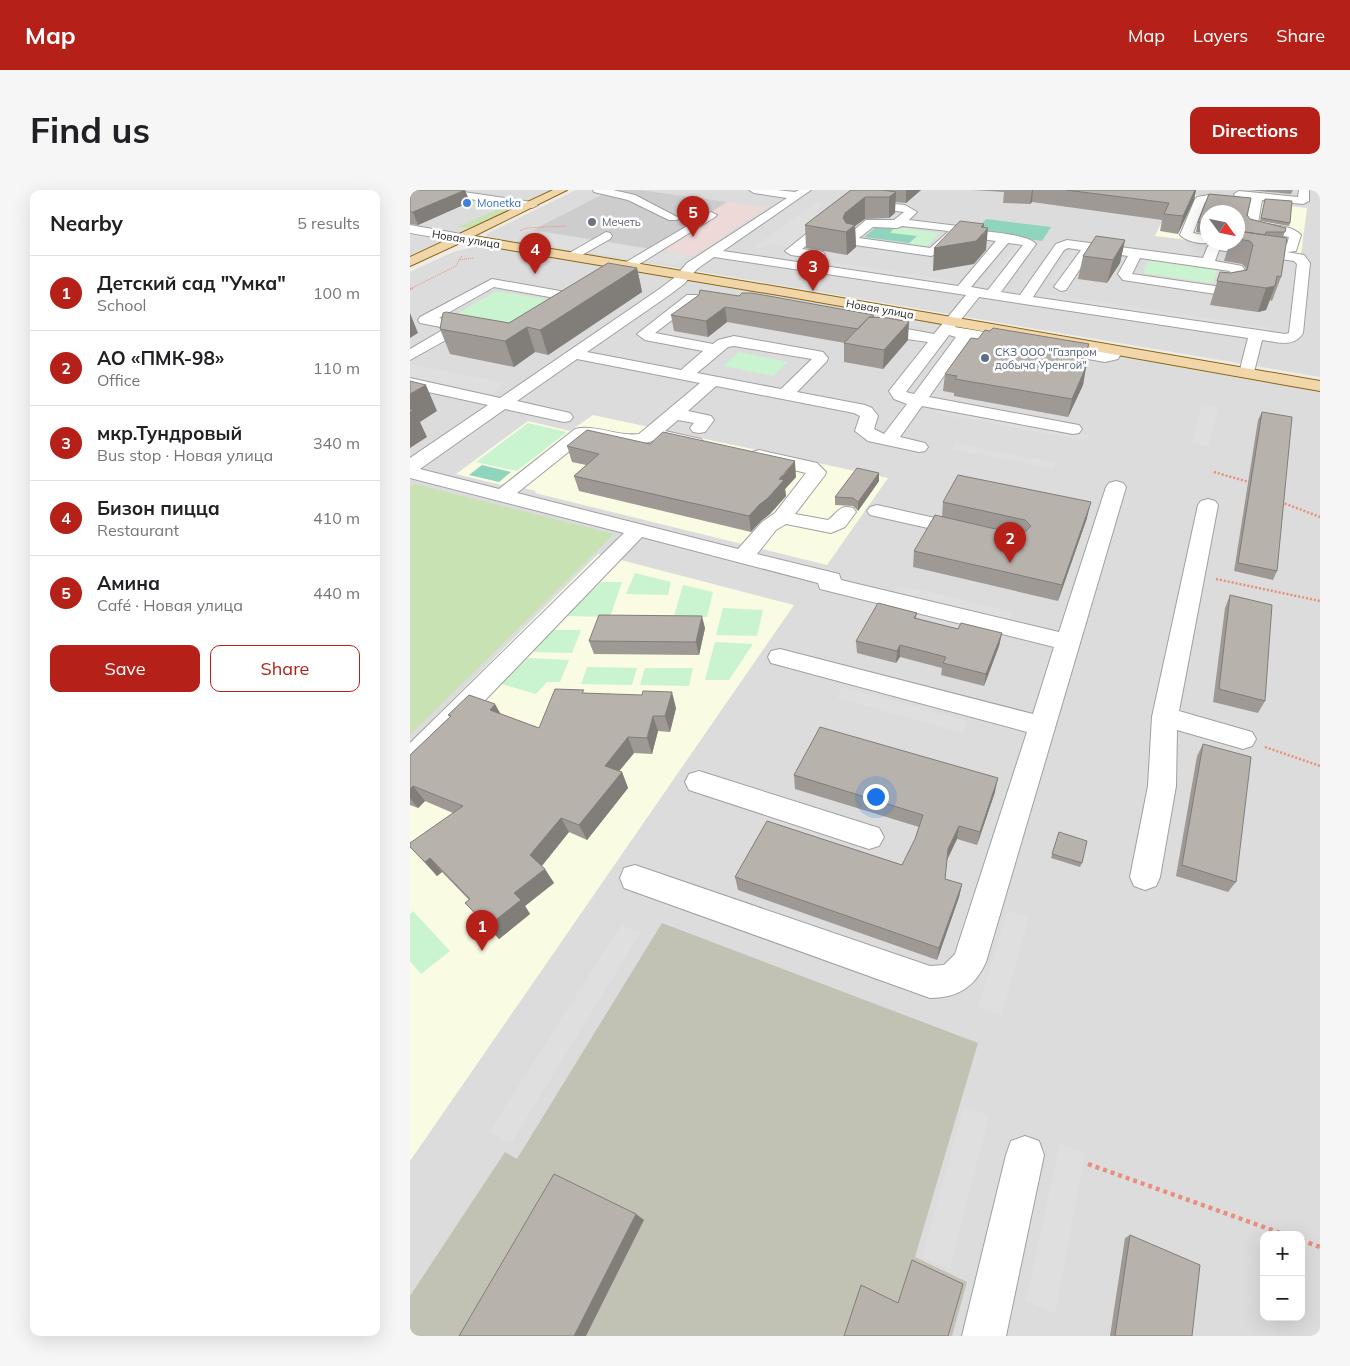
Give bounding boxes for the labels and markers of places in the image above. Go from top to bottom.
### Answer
place label: Monetka [477,196,521,210]
pin: 5 [677,196,709,237]
marker: Monetka [461,197,473,209]
place label: Мечеть [602,215,641,229]
marker: Мечеть [586,216,598,228]
pin: 4 [519,233,551,274]
pin: 3 [797,250,829,291]
place label: СКЗ ООО "Газпром добыча Уренгой" [995,345,1097,372]
marker: СКЗ ООО "Газпром добыча Уренгой" [979,352,991,364]
pin: 2 [994,522,1026,563]
pin: 1 [466,910,498,951]

